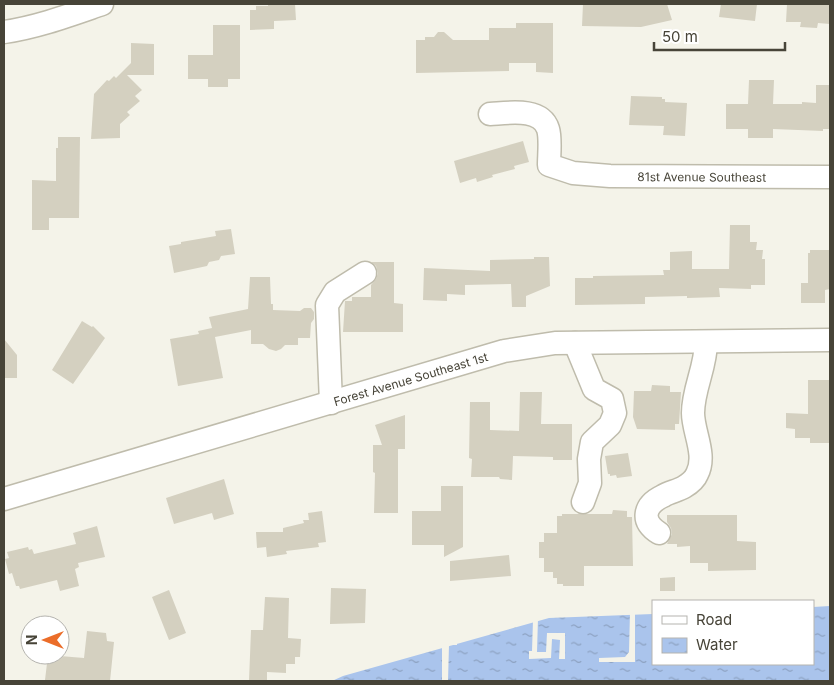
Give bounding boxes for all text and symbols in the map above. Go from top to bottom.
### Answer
scale bar [654,20,785,52]
text: 50 m [662,27,698,46]
street label: 81st Avenue Southeast [637,169,766,184]
street label: Forest Avenue Southeast 1st [332,349,490,409]
legend [652,600,814,665]
text: Road [696,610,732,629]
north arrow [20,615,70,665]
text: N [23,635,40,645]
text: Water [696,635,738,654]

